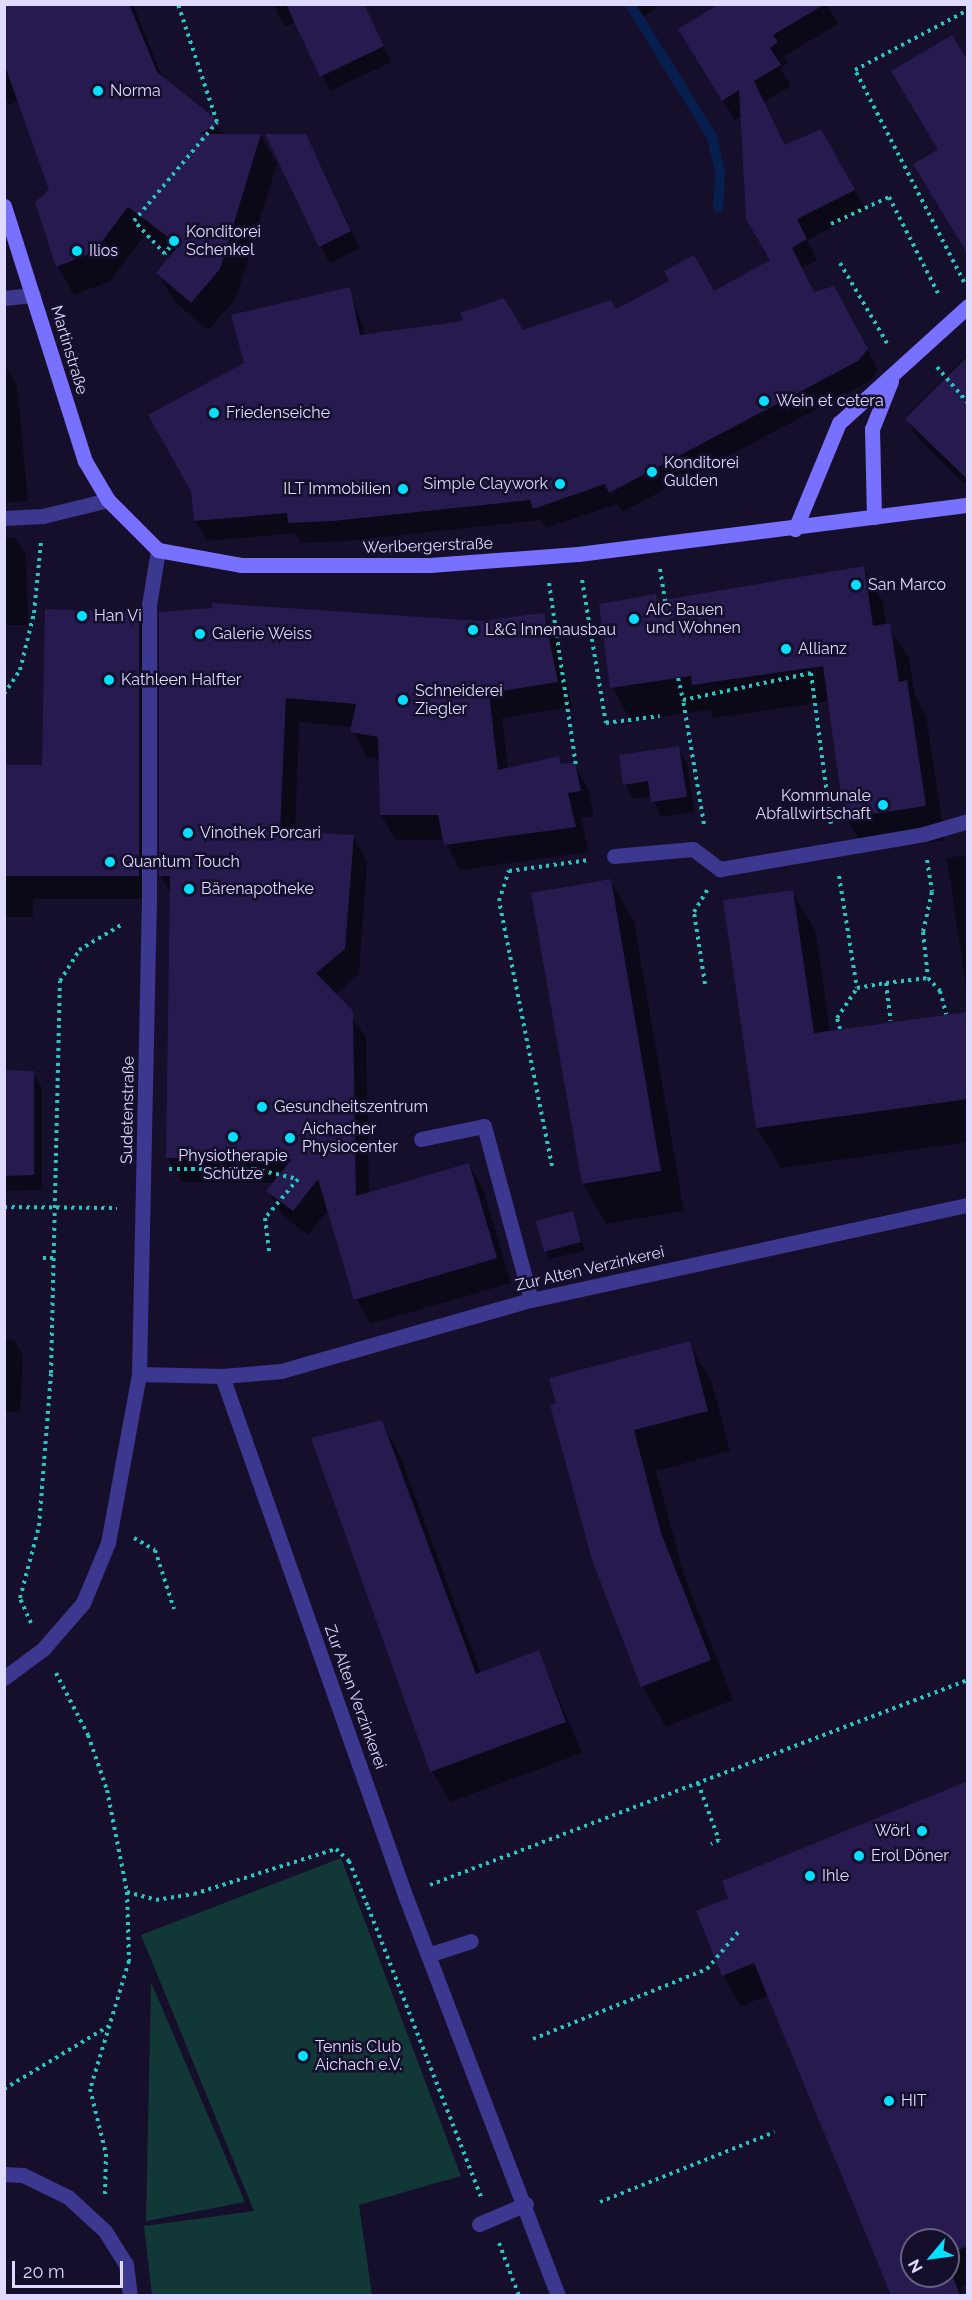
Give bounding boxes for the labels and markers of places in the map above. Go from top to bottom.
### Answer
place label: Norma [110,81,161,101]
marker: Norma [91,84,105,98]
place label: Konditorei Schenkel [186,222,261,260]
marker: Konditorei Schenkel [167,234,181,248]
place label: Ilios [89,241,118,261]
marker: Ilios [70,244,84,258]
place label: Wein et cetera [776,391,884,411]
marker: Wein et cetera [757,394,771,408]
place label: Friedenseiche [226,403,330,423]
marker: Friedenseiche [207,406,221,420]
place label: Konditorei Gulden [664,453,739,491]
marker: Konditorei Gulden [645,465,659,479]
place label: Simple Claywork [424,474,548,494]
marker: Simple Claywork [553,477,567,491]
place label: ILT Immobilien [283,479,391,499]
marker: ILT Immobilien [396,482,410,496]
place label: San Marco [868,575,946,595]
marker: San Marco [849,578,863,592]
place label: AIC Bauen und Wohnen [646,600,741,638]
place label: Han Vi [94,606,142,626]
marker: Han Vi [75,609,89,623]
marker: AIC Bauen und Wohnen [627,612,641,626]
place label: L&G Innenausbau [485,620,616,640]
marker: L&G Innenausbau [466,623,480,637]
place label: Galerie Weiss [212,624,312,644]
marker: Galerie Weiss [193,627,207,641]
place label: Allianz [798,639,847,659]
marker: Allianz [779,642,793,656]
place label: Kathleen Halfter [121,670,241,690]
marker: Kathleen Halfter [102,673,116,687]
place label: Schneiderei Ziegler [415,681,503,719]
marker: Schneiderei Ziegler [396,693,410,707]
place label: Kommunale Abfallwirtschaft [755,786,871,824]
marker: Kommunale Abfallwirtschaft [876,798,890,812]
place label: Vinothek Porcari [200,823,321,843]
marker: Vinothek Porcari [181,826,195,840]
place label: Quantum Touch [122,852,240,872]
marker: Quantum Touch [103,855,117,869]
place label: Bärenapotheke [201,879,314,899]
marker: Bärenapotheke [182,882,196,896]
place label: Gesundheitszentrum [274,1097,428,1117]
marker: Gesundheitszentrum [255,1100,269,1114]
place label: Aichacher Physiocenter [302,1119,398,1157]
marker: Physiotherapie Schütze [226,1130,240,1144]
marker: Aichacher Physiocenter [283,1131,297,1145]
place label: Physiotherapie Schütze [178,1146,288,1184]
place label: Wörl [875,1821,910,1841]
marker: Wörl [915,1824,929,1838]
place label: Erol Döner [871,1846,949,1866]
marker: Erol Döner [852,1849,866,1863]
place label: Ihle [822,1866,849,1886]
marker: Ihle [803,1869,817,1883]
place label: Tennis Club Aichach e.V. [315,2037,402,2075]
marker: Tennis Club Aichach e.V. [296,2049,310,2063]
place label: HIT [901,2091,927,2111]
marker: HIT [882,2094,896,2108]

